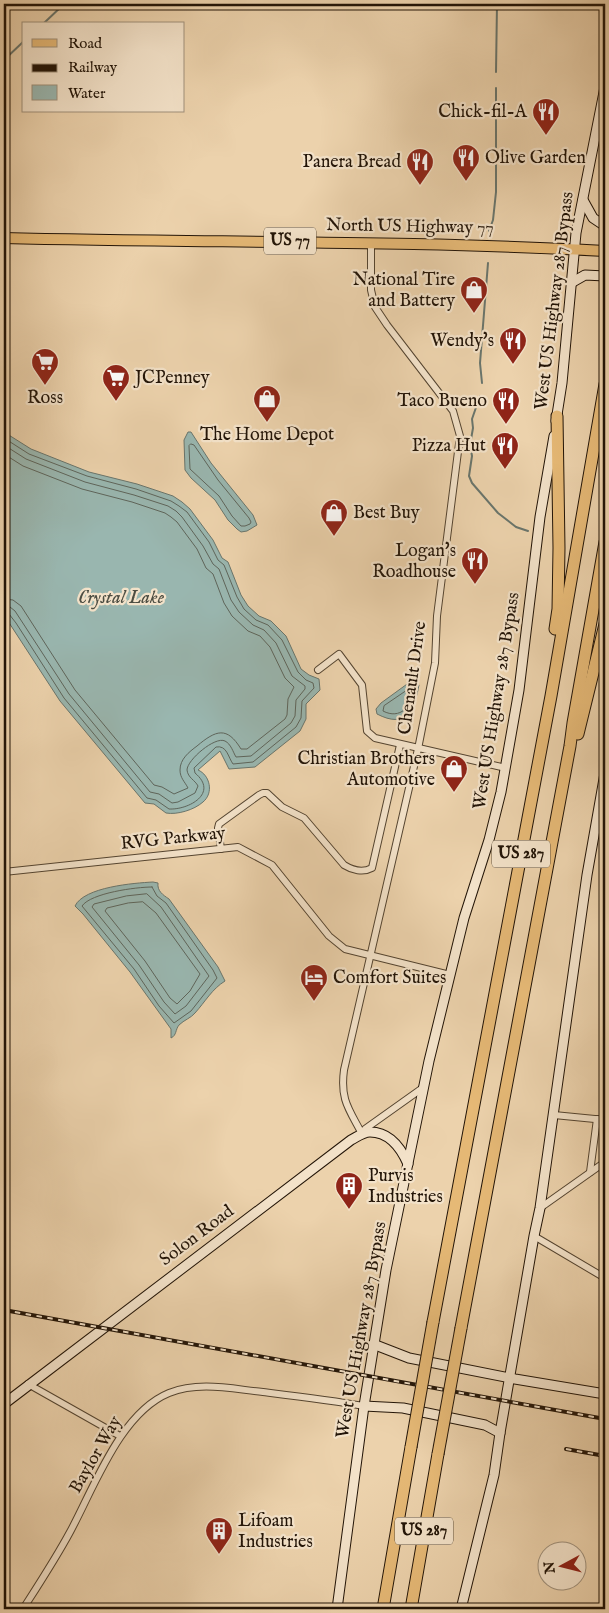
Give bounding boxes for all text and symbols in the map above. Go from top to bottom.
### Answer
legend [22,22,185,112]
text: Road [68,34,103,53]
text: Railway [68,58,118,77]
text: Water [68,84,106,103]
restaurant icon: Chick-fil-A [531,97,561,136]
place label: Chick-fil-A [438,101,528,124]
restaurant icon: Olive Garden [451,143,481,182]
restaurant icon: Panera Bread [405,147,435,186]
place label: Olive Garden [485,147,586,170]
place label: Panera Bread [303,151,401,174]
street label: West US Highway 287 Bypass [530,191,580,411]
street label: North US Highway 77 [326,214,494,240]
road number: US 77 [264,228,316,255]
place label: National Tire and Battery [353,269,455,313]
shop icon: National Tire and Battery [459,275,489,314]
restaurant icon: Wendy's [498,326,528,365]
place label: Wendy's [430,330,494,353]
supermarket icon: Ross [30,347,60,386]
supermarket icon: JCPenney [101,363,131,402]
place label: JCPenney [133,367,210,390]
shop icon: The Home Depot [252,384,282,423]
restaurant icon: Taco Bueno [491,386,521,425]
place label: Ross [27,387,63,410]
place label: Taco Bueno [397,390,487,413]
place label: The Home Depot [200,424,334,447]
restaurant icon: Pizza Hut [490,431,520,470]
place label: Pizza Hut [412,435,486,458]
shop icon: Best Buy [319,498,349,537]
place label: Best Buy [353,502,420,525]
place label: Logan's Roadhouse [372,540,456,584]
restaurant icon: Logan's Roadhouse [460,546,490,585]
water label: Crystal Lake [78,586,165,610]
street label: West US Highway 287 Bypass [468,591,526,811]
street label: Chenault Drive [394,620,432,736]
place label: Christian Brothers Automotive [297,748,435,792]
shop icon: Christian Brothers Automotive [439,754,469,793]
street label: RVG Parkway [120,822,227,856]
road number: US 287 [492,841,550,868]
hotel icon: Comfort Suites [299,963,329,1002]
place label: Comfort Suites [333,967,446,990]
place label: Purvis Industries [368,1165,443,1209]
building icon: Purvis Industries [334,1171,364,1210]
street label: Solon Road [155,1200,239,1272]
street label: West US Highway 287 Bypass [332,1220,392,1440]
street label: Baylor Way [65,1412,127,1498]
place label: Lifoam Industries [238,1510,313,1554]
building icon: Lifoam Industries [204,1516,234,1555]
road number: US 287 [395,1518,453,1544]
north arrow [536,1540,586,1590]
text: N [540,1560,560,1576]

